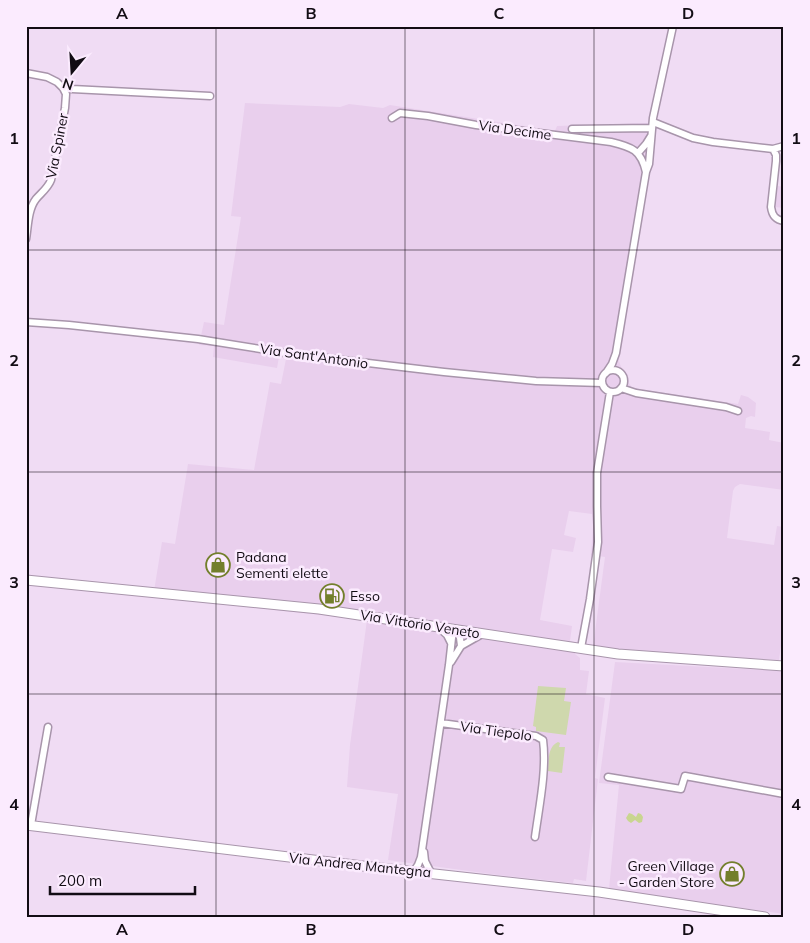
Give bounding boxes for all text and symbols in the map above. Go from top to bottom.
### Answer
text: A [116,3,128,23]
text: B [305,3,317,23]
text: C [494,3,505,23]
text: D [682,3,694,23]
north arrow [48,48,98,98]
text: N [60,74,76,95]
street label: Via Spiner [42,111,72,180]
street label: Via Decime [477,116,553,144]
text: 1 [9,128,19,148]
text: 1 [791,128,801,148]
street label: Via Sant'Antonio [259,339,369,373]
text: 2 [9,350,19,370]
text: 2 [791,350,801,370]
place label: Padana Sementi elette [236,548,328,582]
shop icon: Padana Sementi elette [205,552,231,578]
text: 3 [9,572,19,592]
text: 3 [791,572,801,592]
fuel station icon: Esso [319,583,345,609]
place label: Esso [350,587,380,605]
street label: Via Vittorio Veneto [359,606,481,642]
street label: Via Tiepolo [459,717,533,745]
text: 4 [9,794,19,814]
text: 4 [791,794,801,814]
street label: Via Andrea Mantegna [288,849,432,881]
place label: Green Village - Garden Store [619,857,714,891]
shop icon: Green Village - Garden Store [719,861,745,887]
scale bar [50,863,195,895]
text: 200 m [58,871,102,890]
text: A [116,919,128,939]
text: B [305,919,317,939]
text: C [494,919,505,939]
text: D [682,919,694,939]

